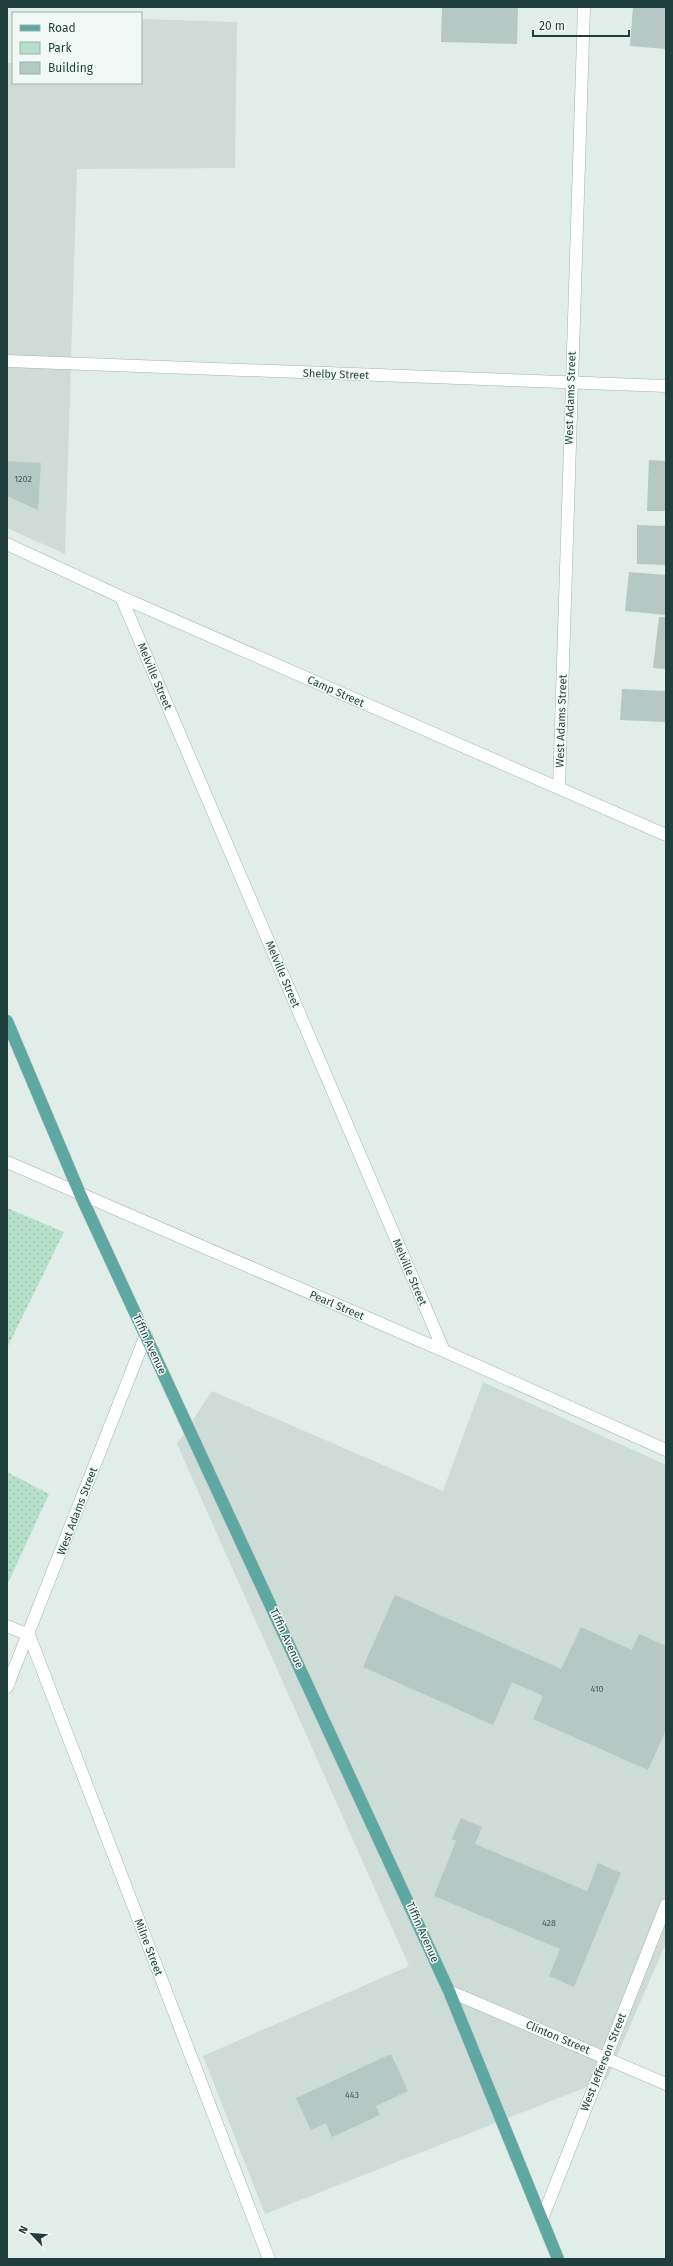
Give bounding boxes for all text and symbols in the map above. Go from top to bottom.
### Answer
legend [12,12,142,84]
scale bar [533,12,629,38]
text: 20 m [539,19,565,33]
text: Road [48,21,76,35]
text: Park [48,41,72,55]
text: Building [48,61,94,75]
street label: West Adams Street [562,351,579,445]
street label: Shelby Street [303,367,369,382]
house number: 1202 [14,474,32,484]
street label: Melville Street [135,641,174,712]
street label: Camp Street [305,673,366,710]
street label: West Adams Street [553,674,570,768]
street label: Melville Street [263,939,302,1010]
street label: Melville Street [390,1237,429,1308]
street label: Pearl Street [307,1288,366,1323]
street label: Tiffin Avenue [130,1312,169,1376]
street label: West Adams Street [55,1465,100,1557]
street label: Tiffin Avenue [267,1606,306,1670]
house number: 410 [590,1684,604,1694]
street label: Tiffin Avenue [403,1900,442,1964]
street label: Milne Street [132,1917,165,1978]
house number: 428 [542,1918,556,1928]
street label: West Jefferson Street [578,2011,629,2113]
street label: Clinton Street [524,2018,592,2057]
house number: 443 [345,2090,359,2100]
north arrow [12,2214,52,2254]
text: N [16,2224,31,2236]

